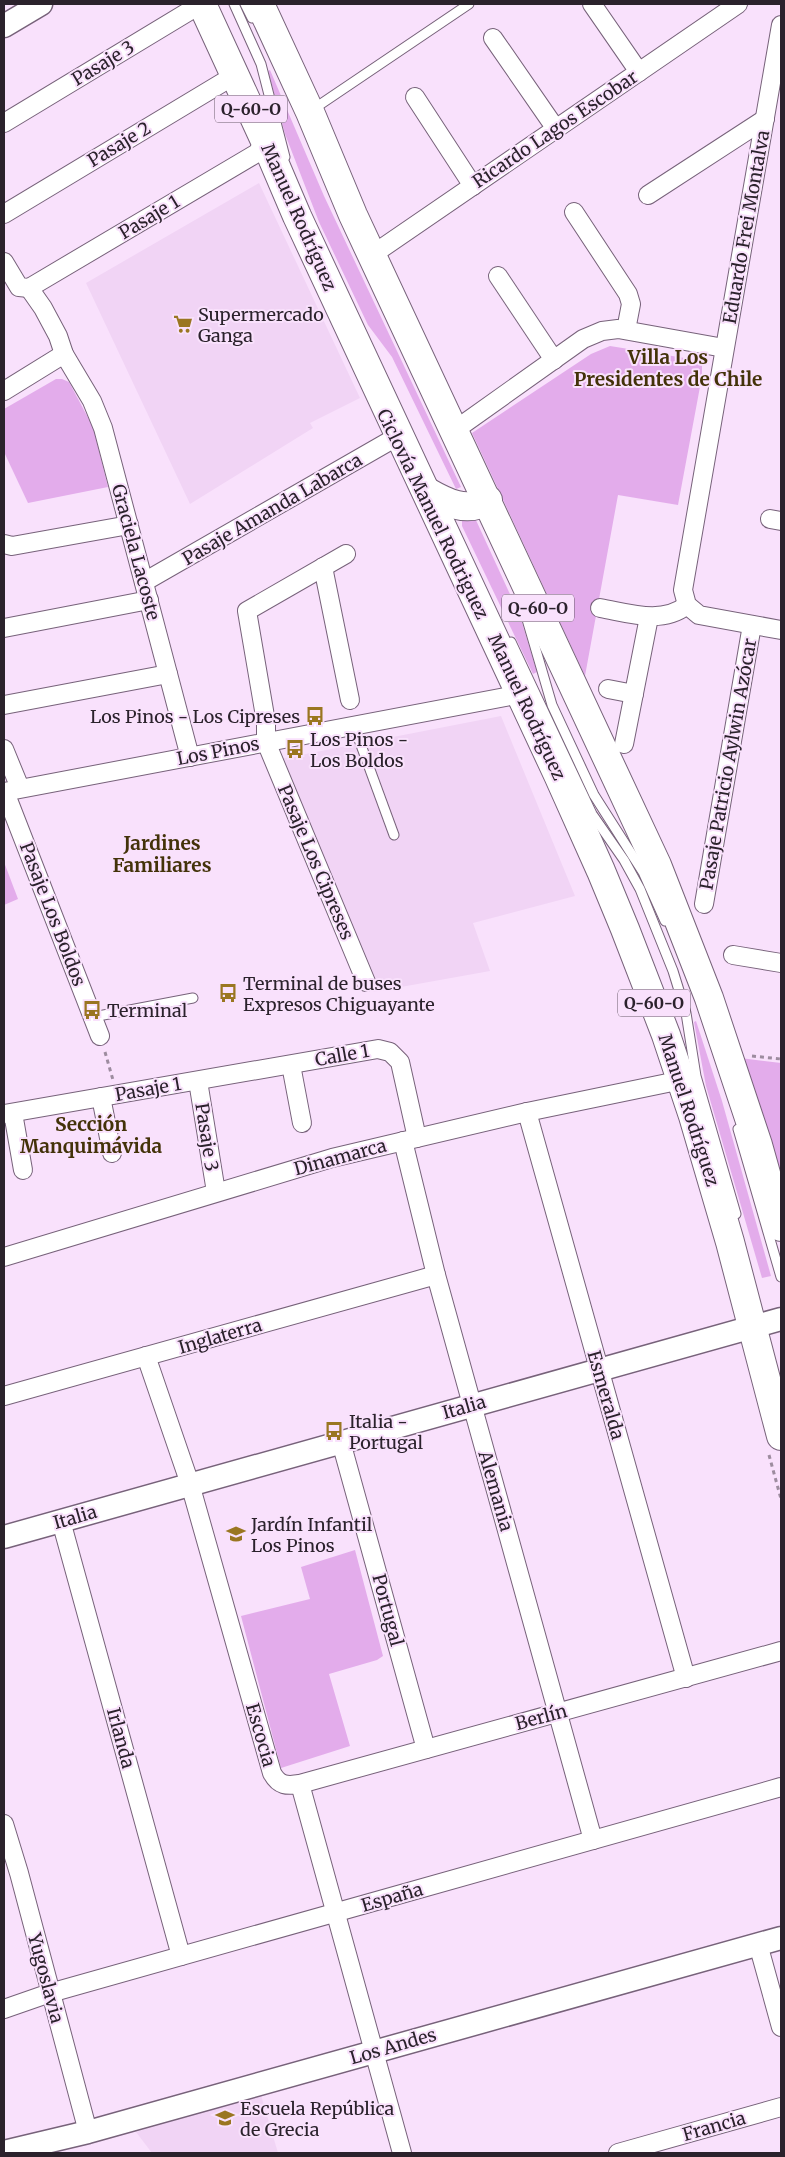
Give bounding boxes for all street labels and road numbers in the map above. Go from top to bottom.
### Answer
street label: Pasaje 3 [67,35,139,91]
street label: Ricardo Lagos Escobar [468,65,642,193]
road number: Q-60-O [215,96,287,122]
street label: Pasaje 2 [83,116,155,172]
street label: Eduardo Frei Montalva [718,128,774,326]
street label: Manuel Rodríguez [256,140,342,294]
street label: Pasaje 1 [114,190,184,244]
street label: Ciclovía Manuel Rodriguez [372,405,494,623]
street label: Pasaje Amanda Labarca [178,448,366,570]
street label: Graciela Lacoste [107,481,165,623]
road number: Q-60-O [502,594,574,622]
street label: Manuel Rodríguez [483,630,571,784]
street label: Pasaje Patricio Aylwin Azócar [695,637,761,891]
street label: Los Pinos [175,732,261,770]
street label: Pasaje Los Cipreses [273,781,359,943]
street label: Pasaje Los Boldos [15,839,91,989]
road number: Q-60-O [618,990,690,1016]
street label: Manuel Rodríguez [654,1031,725,1189]
street label: Calle 1 [313,1039,371,1071]
street label: Pasaje 1 [113,1072,183,1106]
street label: Pasaje 3 [190,1101,224,1173]
street label: Dinamarca [291,1134,389,1180]
street label: Inglaterra [176,1313,265,1359]
street label: Esmeralda [582,1348,630,1442]
street label: Italia [440,1390,489,1424]
street label: Alemania [473,1447,519,1534]
street label: Italia [51,1500,100,1534]
street label: Portugal [367,1571,409,1649]
street label: Berlín [512,1699,570,1735]
street label: Escocia [241,1701,281,1770]
street label: Irlanda [102,1705,140,1771]
street label: España [359,1877,426,1917]
street label: Yugoslavia [23,1930,69,2026]
street label: Los Andes [347,2023,439,2069]
street label: Francia [680,2106,748,2146]

